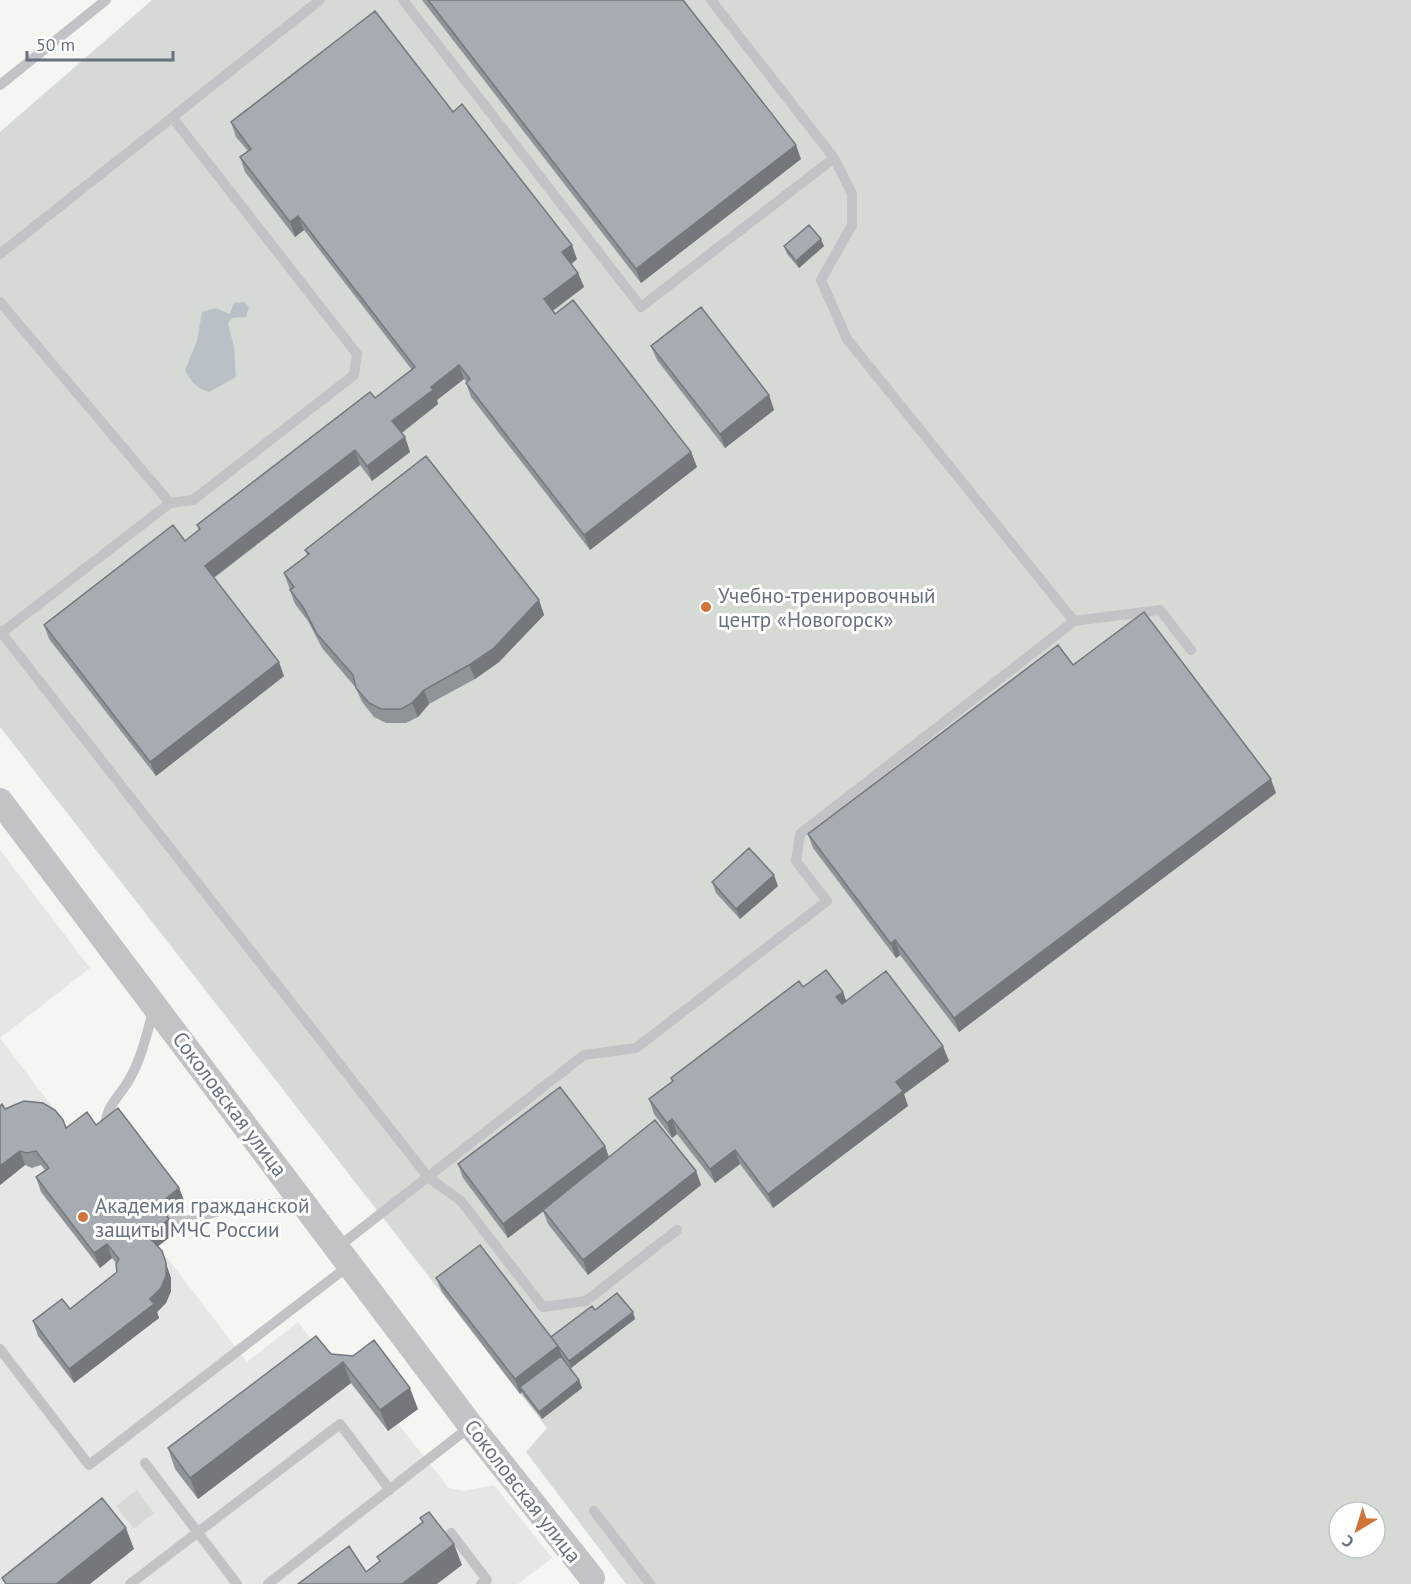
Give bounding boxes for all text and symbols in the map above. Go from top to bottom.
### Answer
scale bar [27,24,172,62]
text: 50 m [36,33,75,56]
place label: Учебно-тренировочный центр «Новогорск» [718,582,936,633]
marker: Учебно-тренировочный центр «Новогорск» [699,600,713,614]
street label: Соколовская улица [167,1026,293,1182]
place label: Академия гражданской защиты МЧС России [95,1192,309,1243]
marker: Академия гражданской защиты МЧС России [76,1210,90,1224]
street label: Соколовская улица [459,1414,587,1568]
north arrow [1327,1500,1387,1560]
text: С [1338,1531,1357,1552]

